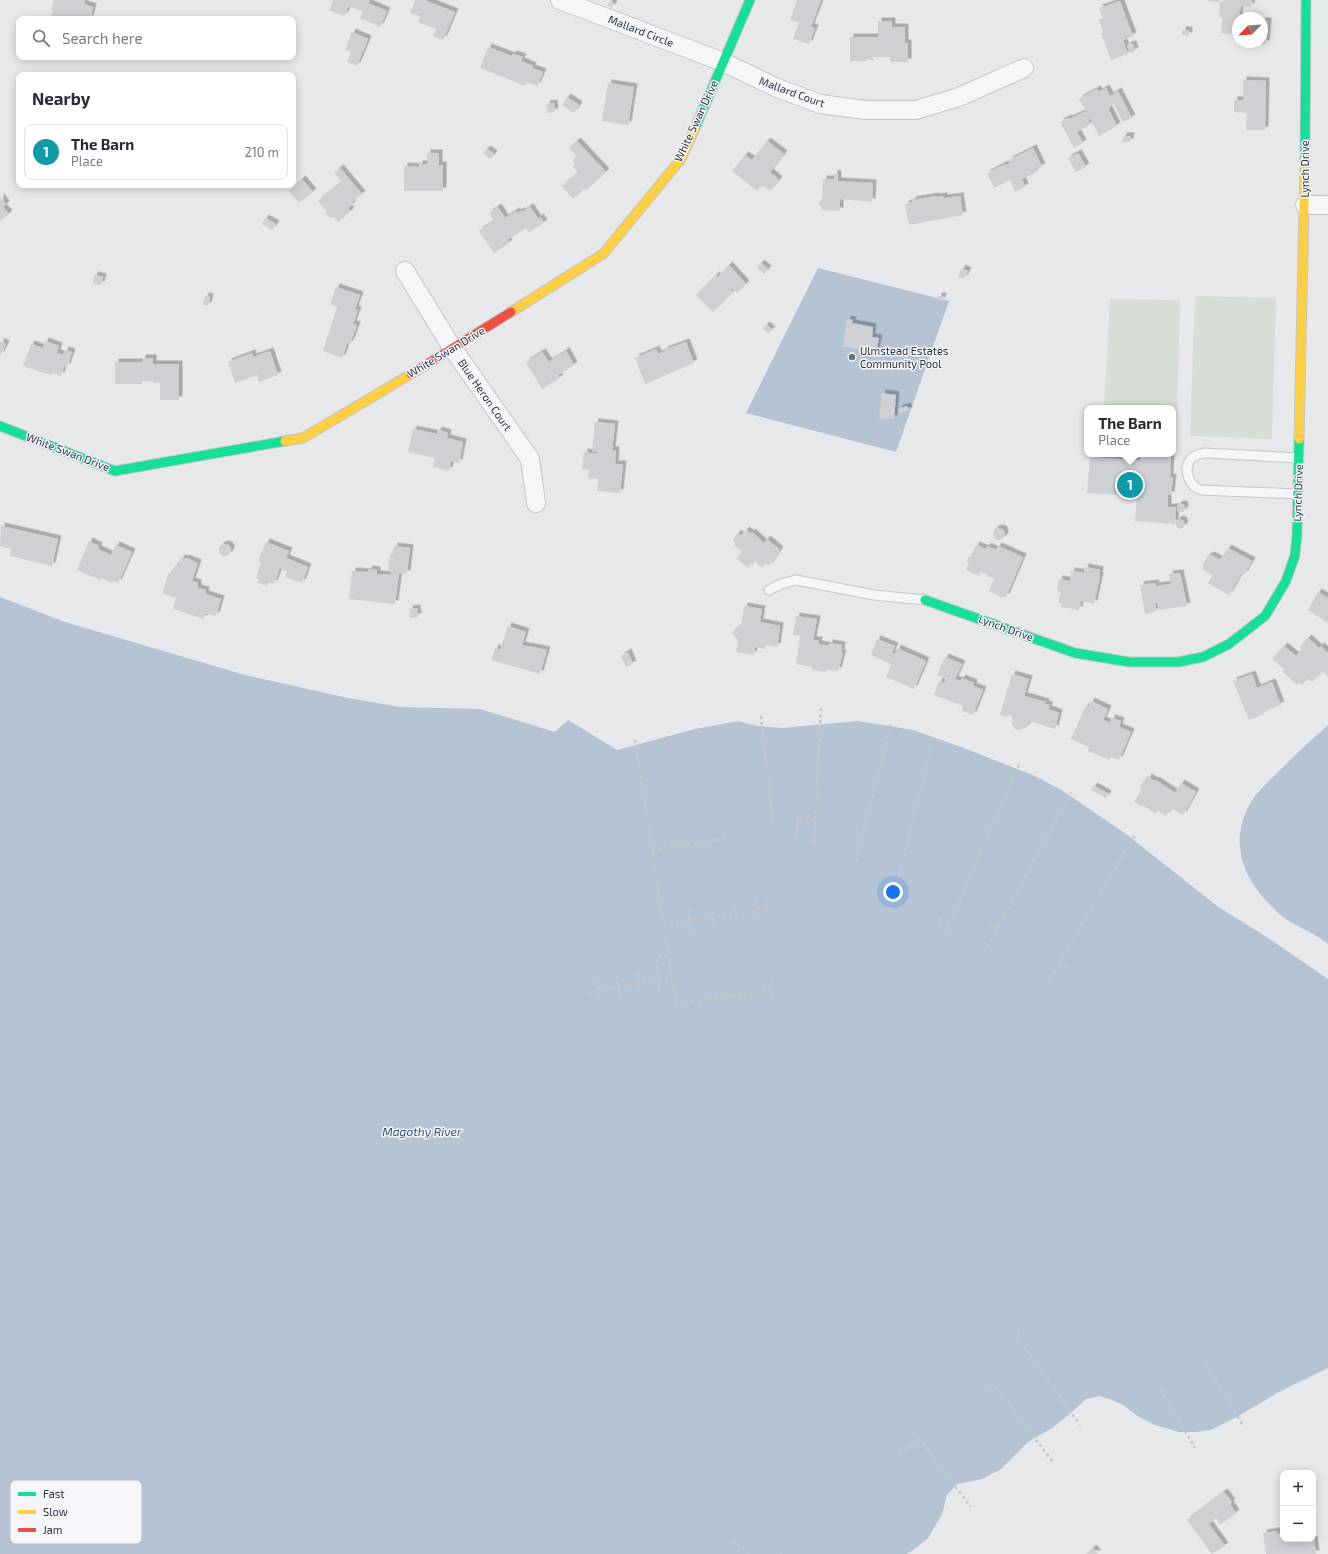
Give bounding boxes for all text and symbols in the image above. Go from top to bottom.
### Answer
street label: Mallard Circle [607,12,676,49]
north arrow [1232,12,1268,48]
search box [16,16,296,60]
icon: search [30,27,52,49]
text: Search here [62,29,143,47]
street label: Mallard Court [758,74,827,109]
street label: White Swan Drive [671,78,720,164]
text: Nearby [32,88,90,108]
text: The Barn [71,135,134,153]
street label: Lynch Drive [1298,140,1311,198]
text: 1 [43,144,49,160]
text: 210 m [244,144,279,160]
text: Place [71,153,103,169]
street label: White Swan Drive [405,323,487,380]
place label: Ulmstead Estates Community Pool [860,344,949,370]
marker: Ulmstead Estates Community Pool [847,352,857,362]
street label: Blue Heron Court [456,356,515,433]
popup [1084,405,1176,457]
text: The Barn [1098,414,1162,432]
street label: White Swan Drive [25,430,112,473]
text: Place [1098,432,1130,448]
street label: Lynch Drive [1290,464,1305,522]
pin: 1 [1117,470,1143,500]
street label: Lynch Drive [977,612,1035,643]
your location [883,882,903,902]
water label: Magothy River [382,1124,462,1139]
map controls [1280,1470,1316,1542]
button: + [1280,1470,1316,1506]
legend [10,1480,142,1544]
text: Fast [43,1487,65,1500]
text: Slow [43,1505,68,1518]
button: − [1280,1506,1316,1542]
text: Jam [43,1523,62,1536]

